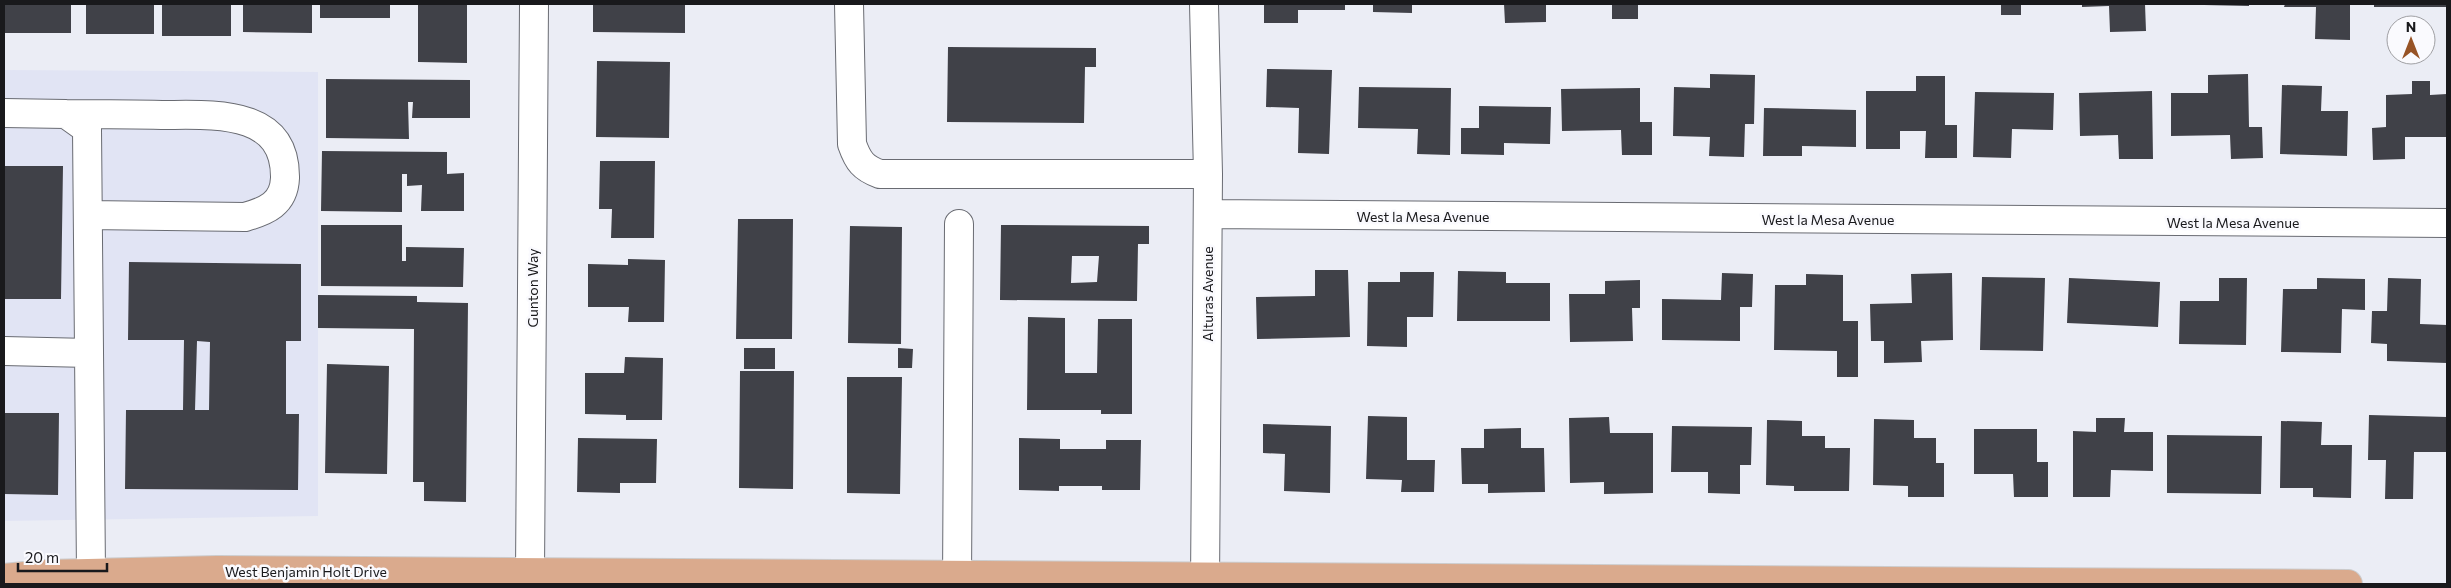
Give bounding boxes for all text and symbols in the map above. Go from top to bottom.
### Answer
north arrow [2386,15,2436,65]
text: N [2406,18,2416,35]
street label: West la Mesa Avenue [1357,208,1489,225]
street label: West la Mesa Avenue [1762,211,1894,228]
street label: West la Mesa Avenue [2167,214,2299,231]
street label: Alturas Avenue [1199,246,1216,342]
street label: Gunton Way [524,249,541,327]
scale bar [18,540,106,572]
text: 20 m [25,548,59,566]
street label: West Benjamin Holt Drive [225,563,387,580]

